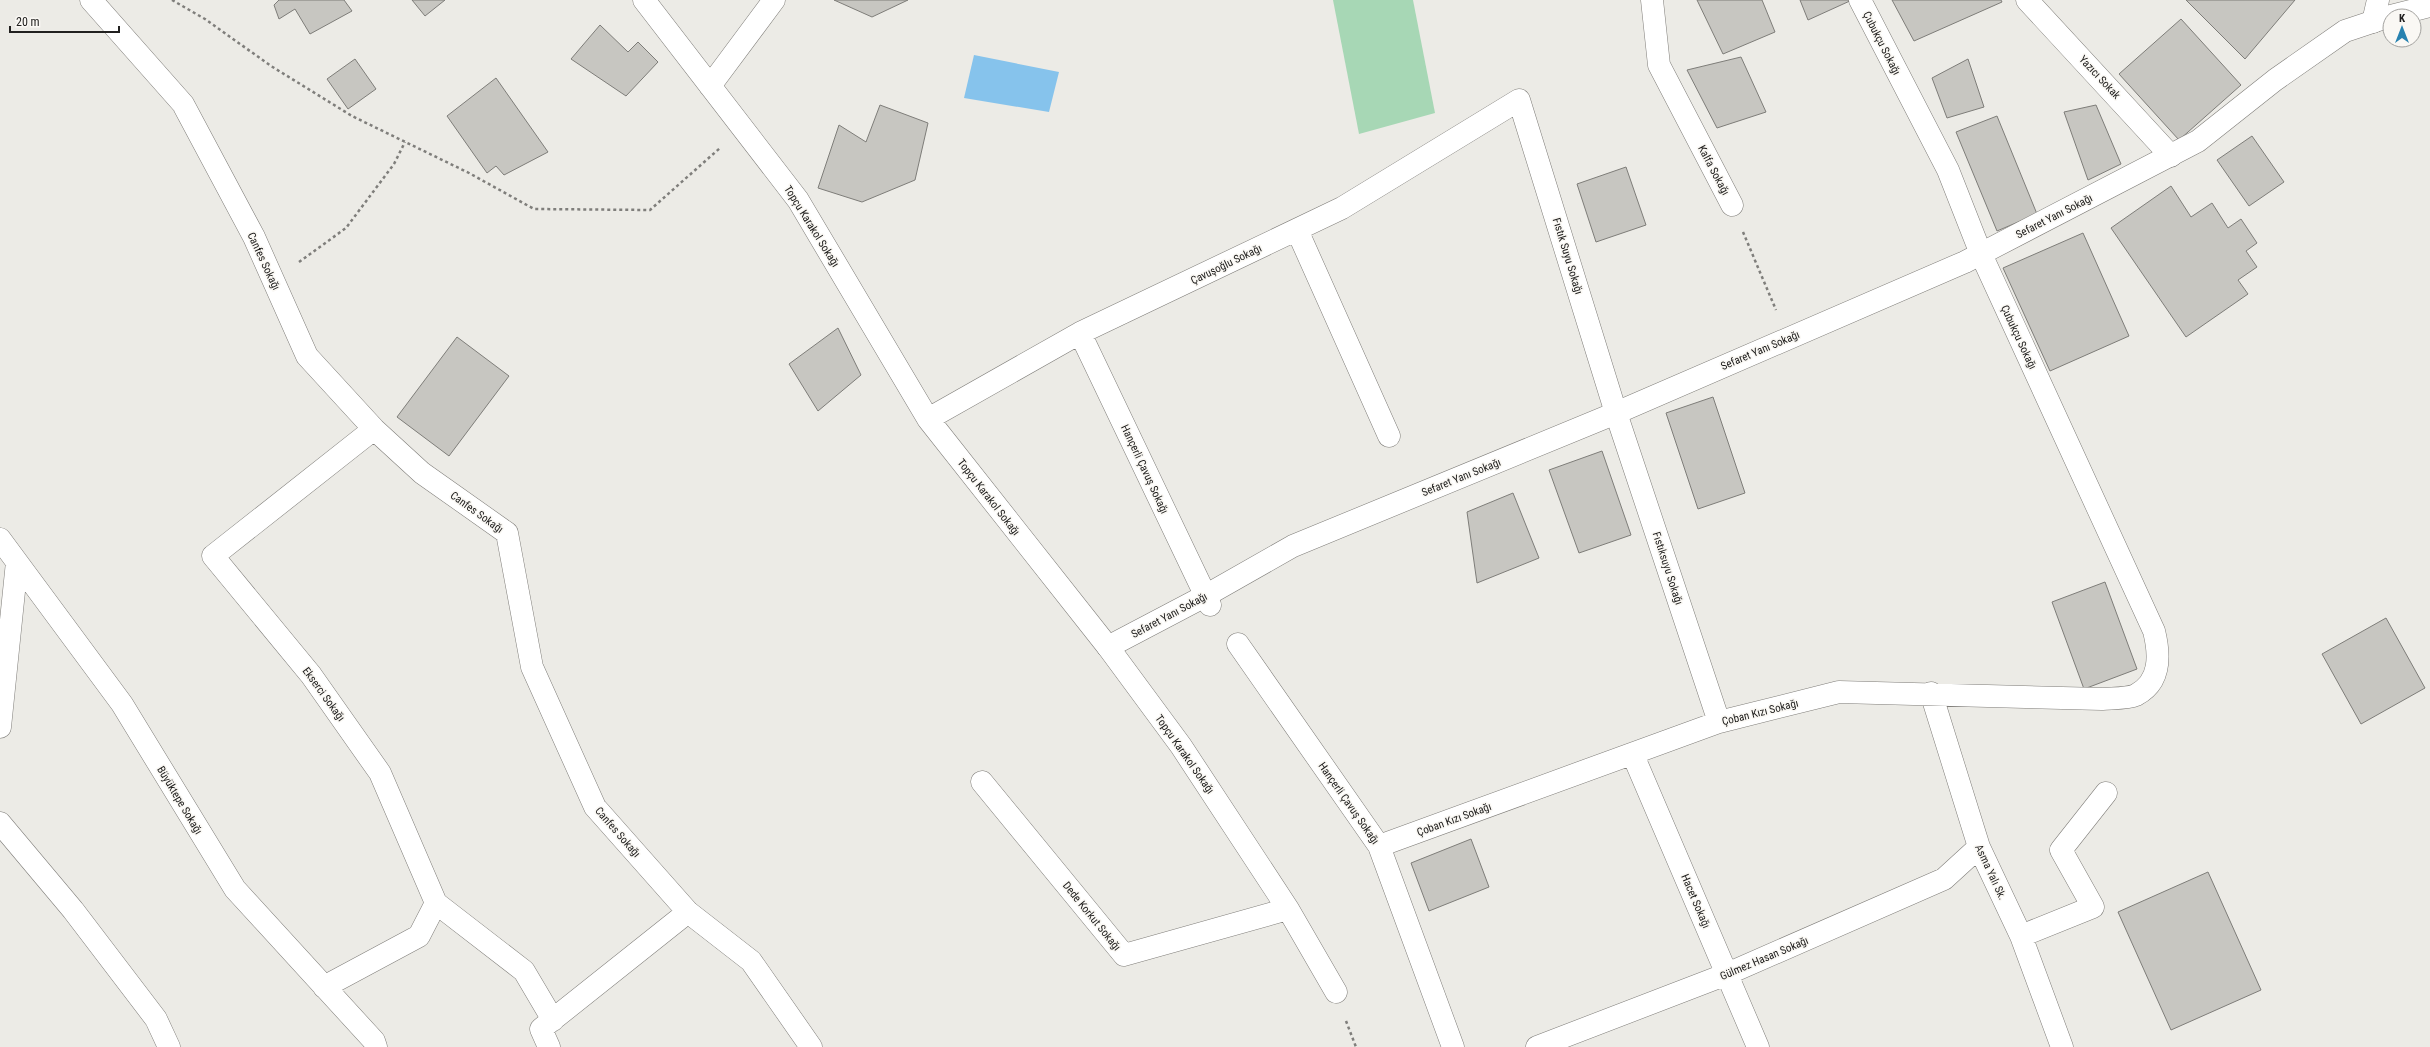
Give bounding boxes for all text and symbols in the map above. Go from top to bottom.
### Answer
scale bar [10,8,119,34]
north arrow [2382,8,2422,48]
street label: Çubukçu Sokağı [1860,9,1903,77]
text: K [2399,12,2406,25]
text: 20 m [16,15,40,29]
street label: Yazıcı Sokak [2076,53,2123,102]
street label: Kalfa Sokağı [1695,143,1732,197]
street label: Topçu Karakol Sokağı [781,183,842,269]
street label: Sefaret Yanı Sokağı [2014,192,2095,241]
street label: Fıstık Suyu Sokağı [1550,216,1585,296]
street label: Canfes Sokağı [244,230,283,292]
street label: Çavuşoğlu Sokağı [1189,242,1264,287]
street label: Çubukçu Sokağı [1998,303,2039,371]
street label: Sefaret Yanı Sokağı [1719,328,1802,373]
street label: Hançerli Çavuş Sokağı [1118,422,1171,516]
street label: Topçu Karakol Sokağı [955,456,1023,538]
street label: Sefaret Yanı Sokağı [1420,456,1503,499]
street label: Canfes Sokağı [448,489,506,536]
street label: Fıstıksuyu Sokağı [1650,530,1685,606]
street label: Sefaret Yanı Sokağı [1129,590,1210,641]
street label: Ekserci Sokağı [300,665,348,724]
street label: Çoban Kızı Sokağı [1721,697,1800,728]
street label: Topçu Karakol Sokağı [1152,712,1217,796]
street label: Hançerli Çavuş Sokağı [1315,760,1382,847]
street label: Büyüktepe Sokağı [154,764,205,837]
street label: Çoban Kızı Sokağı [1415,800,1493,839]
street label: Canfes Sokağı [592,805,643,860]
street label: Asma Yalı Sk. [1972,843,2009,902]
street label: Hacet Sokağı [1678,872,1713,930]
street label: Dede Korkut Sokağı [1060,879,1123,953]
street label: Gülmez Hasan Sokağı [1718,934,1810,983]

